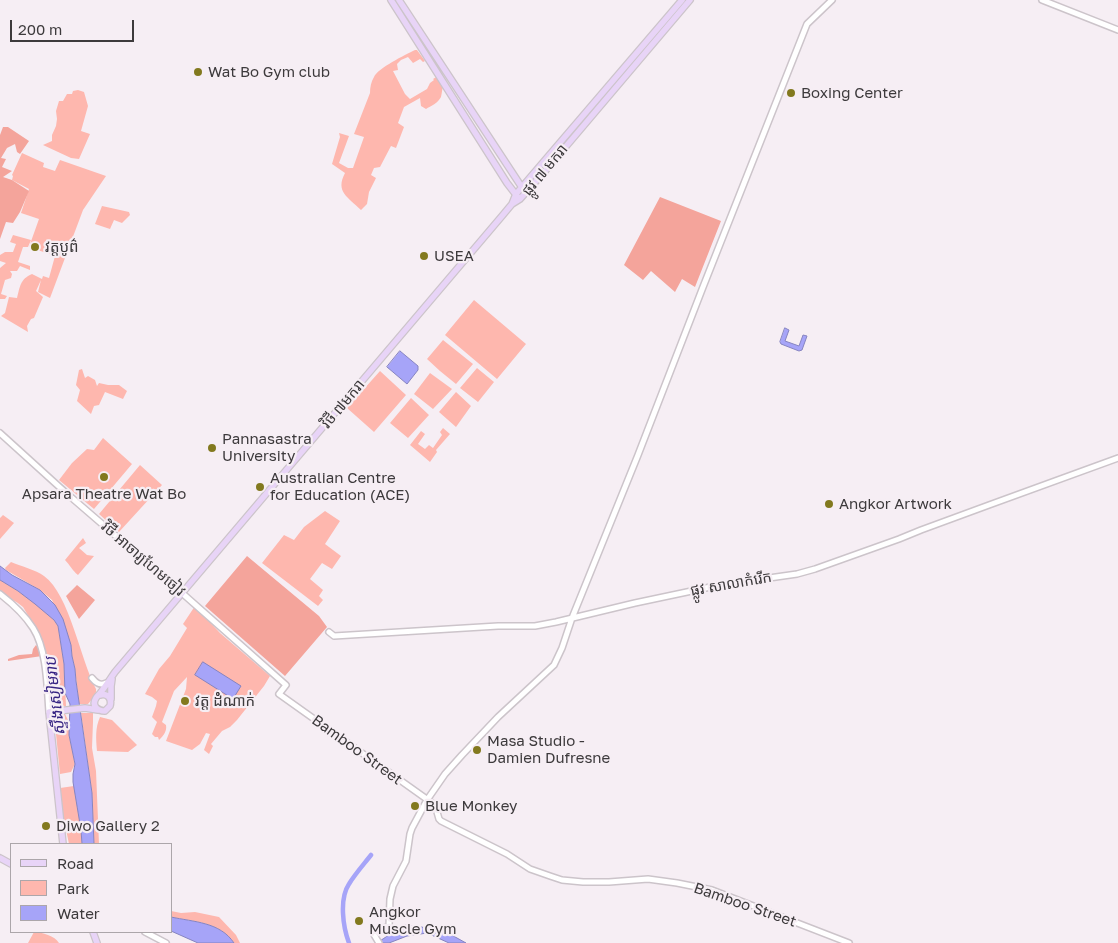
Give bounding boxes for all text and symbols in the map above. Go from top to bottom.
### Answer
scale bar [12,10,136,42]
text: 200 m [18,20,62,38]
place label: Wat Bo Gym club [208,63,330,81]
marker: Wat Bo Gym club [192,66,204,78]
place label: Boxing Center [801,84,903,102]
marker: Boxing Center [785,87,797,99]
street label: ផ្លូវ ៧ មករា [518,140,572,200]
place label: វត្តបូព៌ [45,238,78,256]
marker: វត្តបូព៌ [29,241,41,253]
place label: USEA [434,247,474,265]
marker: USEA [418,250,430,262]
street label: វិថី ៧មករា [317,376,369,432]
place label: Pannasastra University [222,430,312,465]
marker: Pannasastra University [206,442,218,454]
place label: Australian Centre for Education (ACE) [270,469,410,504]
marker: Apsara Theatre Wat Bo [98,471,110,483]
marker: Australian Centre for Education (ACE) [254,481,266,493]
place label: Apsara Theatre Wat Bo [22,485,186,503]
place label: Angkor Artwork [839,495,952,513]
marker: Angkor Artwork [823,498,835,510]
street label: វិថី អាចារ្យហែមចៀវ [97,518,189,600]
street label: ផ្លូវ សាលាកំរើក [689,568,773,600]
water label: ស្ទឹងសៀមរាប [41,656,69,736]
place label: វត្ត ដំំណាក់ [195,692,255,710]
marker: វត្ត ដំំណាក់ [179,695,191,707]
street label: Bamboo Street [308,711,406,789]
place label: Masa Studio - Damien Dufresne [487,732,610,767]
marker: Masa Studio - Damien Dufresne [471,744,483,756]
place label: Blue Monkey [425,797,517,815]
marker: Blue Monkey [409,800,421,812]
place label: Diwo Gallery 2 [56,817,160,835]
marker: Diwo Gallery 2 [40,820,52,832]
legend [10,843,172,933]
text: Road [57,854,94,872]
text: Park [57,879,89,897]
street label: Bamboo Street [691,879,799,931]
place label: Angkor Muscle Gym [369,903,456,938]
text: Water [57,904,100,922]
marker: Angkor Muscle Gym [353,915,365,927]

